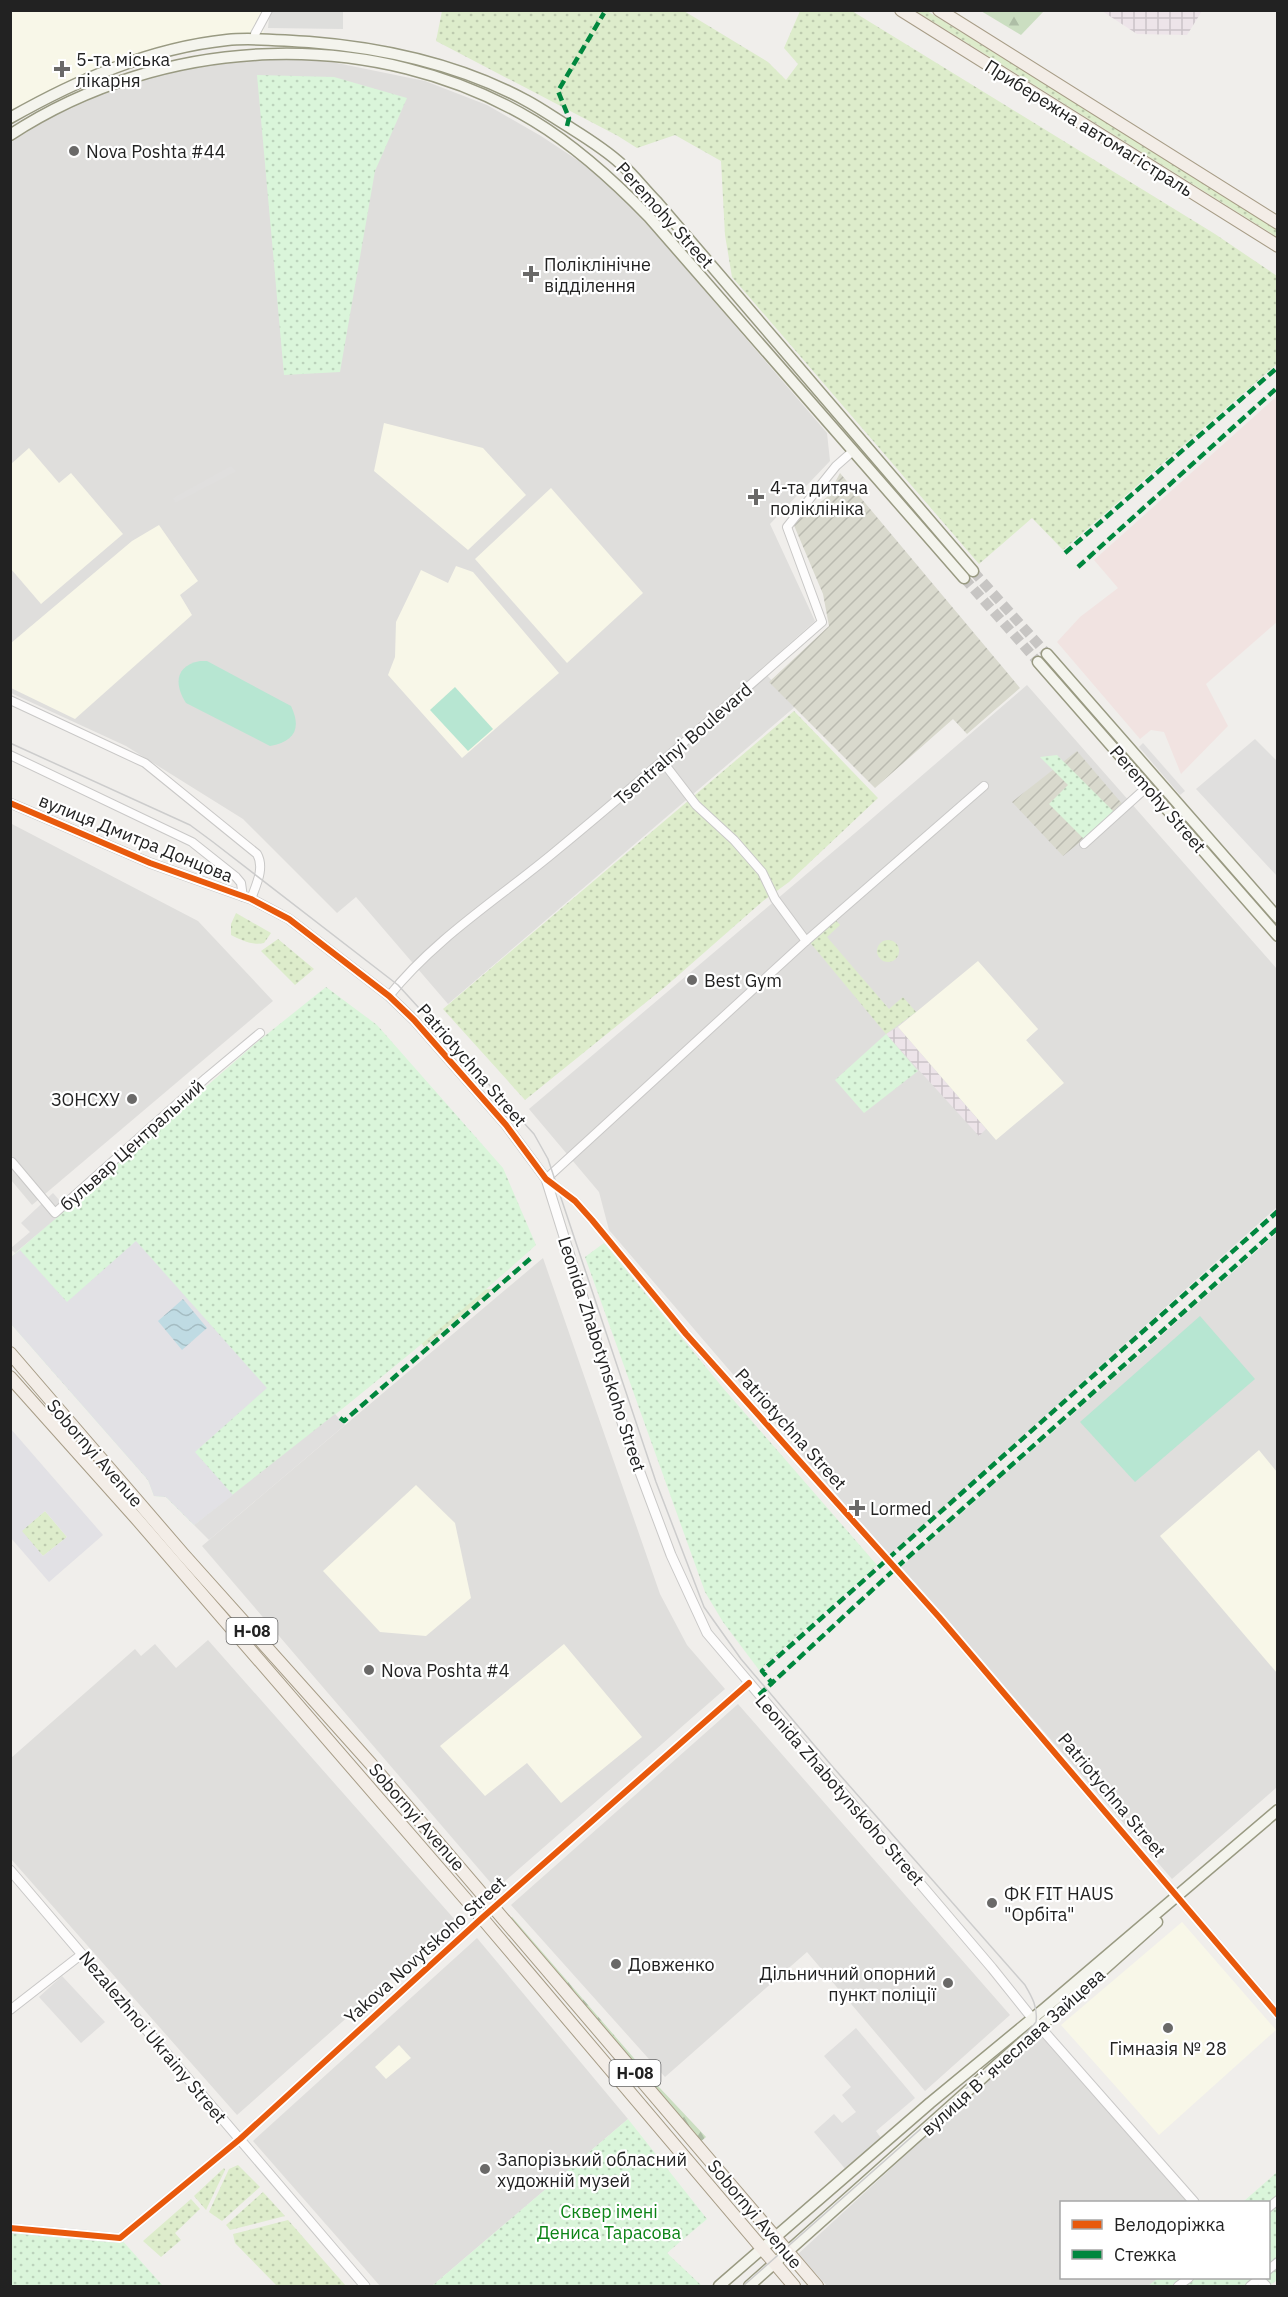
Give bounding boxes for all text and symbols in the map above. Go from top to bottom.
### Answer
place label: 5-та міська лікарня [76,48,171,92]
street label: Прибережна автомагістраль [980,54,1198,202]
marker: 5-та міська лікарня [53,60,71,78]
place label: Nova Poshta #44 [86,140,226,163]
marker: Nova Poshta #44 [67,144,81,158]
street label: Peremohy Street [611,157,719,273]
place label: Поліклінічне відділення [544,253,651,297]
marker: Поліклінічне відділення [522,265,540,283]
place label: 4-та дитяча поліклініка [770,476,868,520]
marker: 4-та дитяча поліклініка [747,488,765,506]
street label: Tsentralnyi Boulevard [609,678,757,810]
street label: Peremohy Street [1105,740,1211,858]
street label: вулиця Дмитра Донцова [36,789,237,888]
place label: Best Gym [704,969,782,992]
marker: Best Gym [685,973,699,987]
street label: Patriotychna Street [412,999,532,1131]
street label: бульвар Центральний [55,1074,209,1216]
place label: ЗОНСХУ [51,1088,120,1111]
marker: ЗОНСХУ [125,1092,139,1106]
street label: Leonida Zhabotynskoho Street [553,1233,651,1475]
street label: Patriotychna Street [730,1363,852,1495]
street label: Sobornyi Avenue [42,1394,148,1512]
place label: Lormed [870,1497,932,1520]
marker: Lormed [848,1499,866,1517]
road number: Н-08 [226,1618,278,1644]
place label: Nova Poshta #4 [381,1659,510,1682]
marker: Nova Poshta #4 [362,1663,376,1677]
street label: Leonida Zhabotynskoho Street [751,1690,929,1890]
street label: Patriotychna Street [1053,1728,1171,1862]
street label: Sobornyi Avenue [364,1758,470,1876]
street label: Yakova Novytskoho Street [339,1871,511,2029]
place label: ФК FIT HAUS "Орбіта" [1004,1882,1114,1926]
marker: ФК FIT HAUS "Орбіта" [985,1896,999,1910]
street label: Nezalezhnoi Ukrainy Street [74,1946,232,2128]
place label: Довженко [628,1953,715,1976]
marker: Довженко [609,1957,623,1971]
place label: Дільничний опорний пункт поліції [759,1962,936,2006]
street label: вулиця Вʼячеслава Зайцева [916,1963,1110,2141]
marker: Дільничний опорний пункт поліції [941,1976,955,1990]
marker: Гімназія № 28 [1161,2021,1175,2035]
place label: Гімназія № 28 [1109,2037,1227,2060]
road number: Н-08 [610,2060,660,2086]
place label: Запорізький обласний художній музей [497,2148,687,2192]
street label: Sobornyi Avenue [703,2155,807,2273]
marker: Запорізький обласний художній музей [478,2162,492,2176]
park label: Сквер імені Дениса Тарасова [537,2200,682,2244]
legend [1060,2201,1270,2279]
text: Велодоріжка [1114,2213,1225,2236]
text: Стежка [1114,2243,1177,2266]

